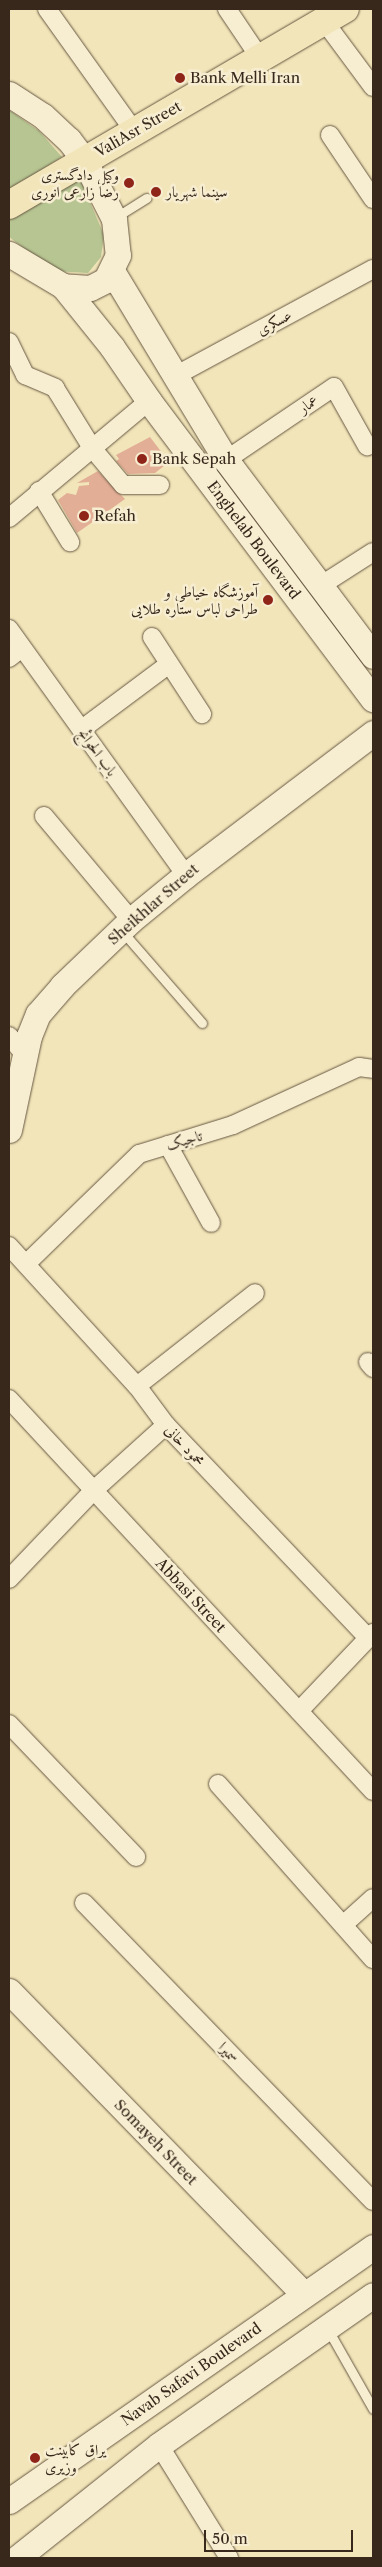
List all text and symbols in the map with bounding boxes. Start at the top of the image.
place label: Bank Melli Iran [190,69,300,87]
marker: Bank Melli Iran [174,72,186,84]
street label: ValiAsr Street [92,97,184,161]
place label: وکیل دادگستری رضا زارعی انوری [31,165,119,200]
marker: وکیل دادگستری رضا زارعی انوری [123,177,135,189]
place label: سینما شهریار [166,183,228,201]
marker: سینما شهریار [150,186,162,198]
street label: عسکری [253,305,295,339]
street label: عمار [295,391,321,417]
place label: Bank Sepah [152,450,236,468]
marker: Bank Sepah [136,453,148,465]
street label: Enghelab Boulevard [204,477,304,603]
place label: Refah [94,507,136,525]
marker: Refah [78,510,90,522]
place label: آموزشگاه خیاطی و طراحی لباس ستاره طلایی [131,582,258,617]
marker: آموزشگاه خیاطی و طراحی لباس ستاره طلایی [262,594,274,606]
street label: باب الحوائج [75,724,121,780]
street label: Sheikhlar Street [104,860,202,948]
street label: تاجیک [164,1126,204,1154]
street label: محمود خانی [161,1420,209,1470]
street label: Abbasi Street [152,1554,230,1636]
street label: سمیرا [215,2038,243,2066]
street label: Somayeh Street [111,2095,201,2189]
street label: Navab Safavi Boulevard [117,2319,265,2429]
place label: یراق کابینت وزیری [45,2440,105,2475]
marker: یراق کابینت وزیری [29,2452,41,2464]
scale bar [207,2520,356,2552]
text: 50 m [212,2529,248,2548]

